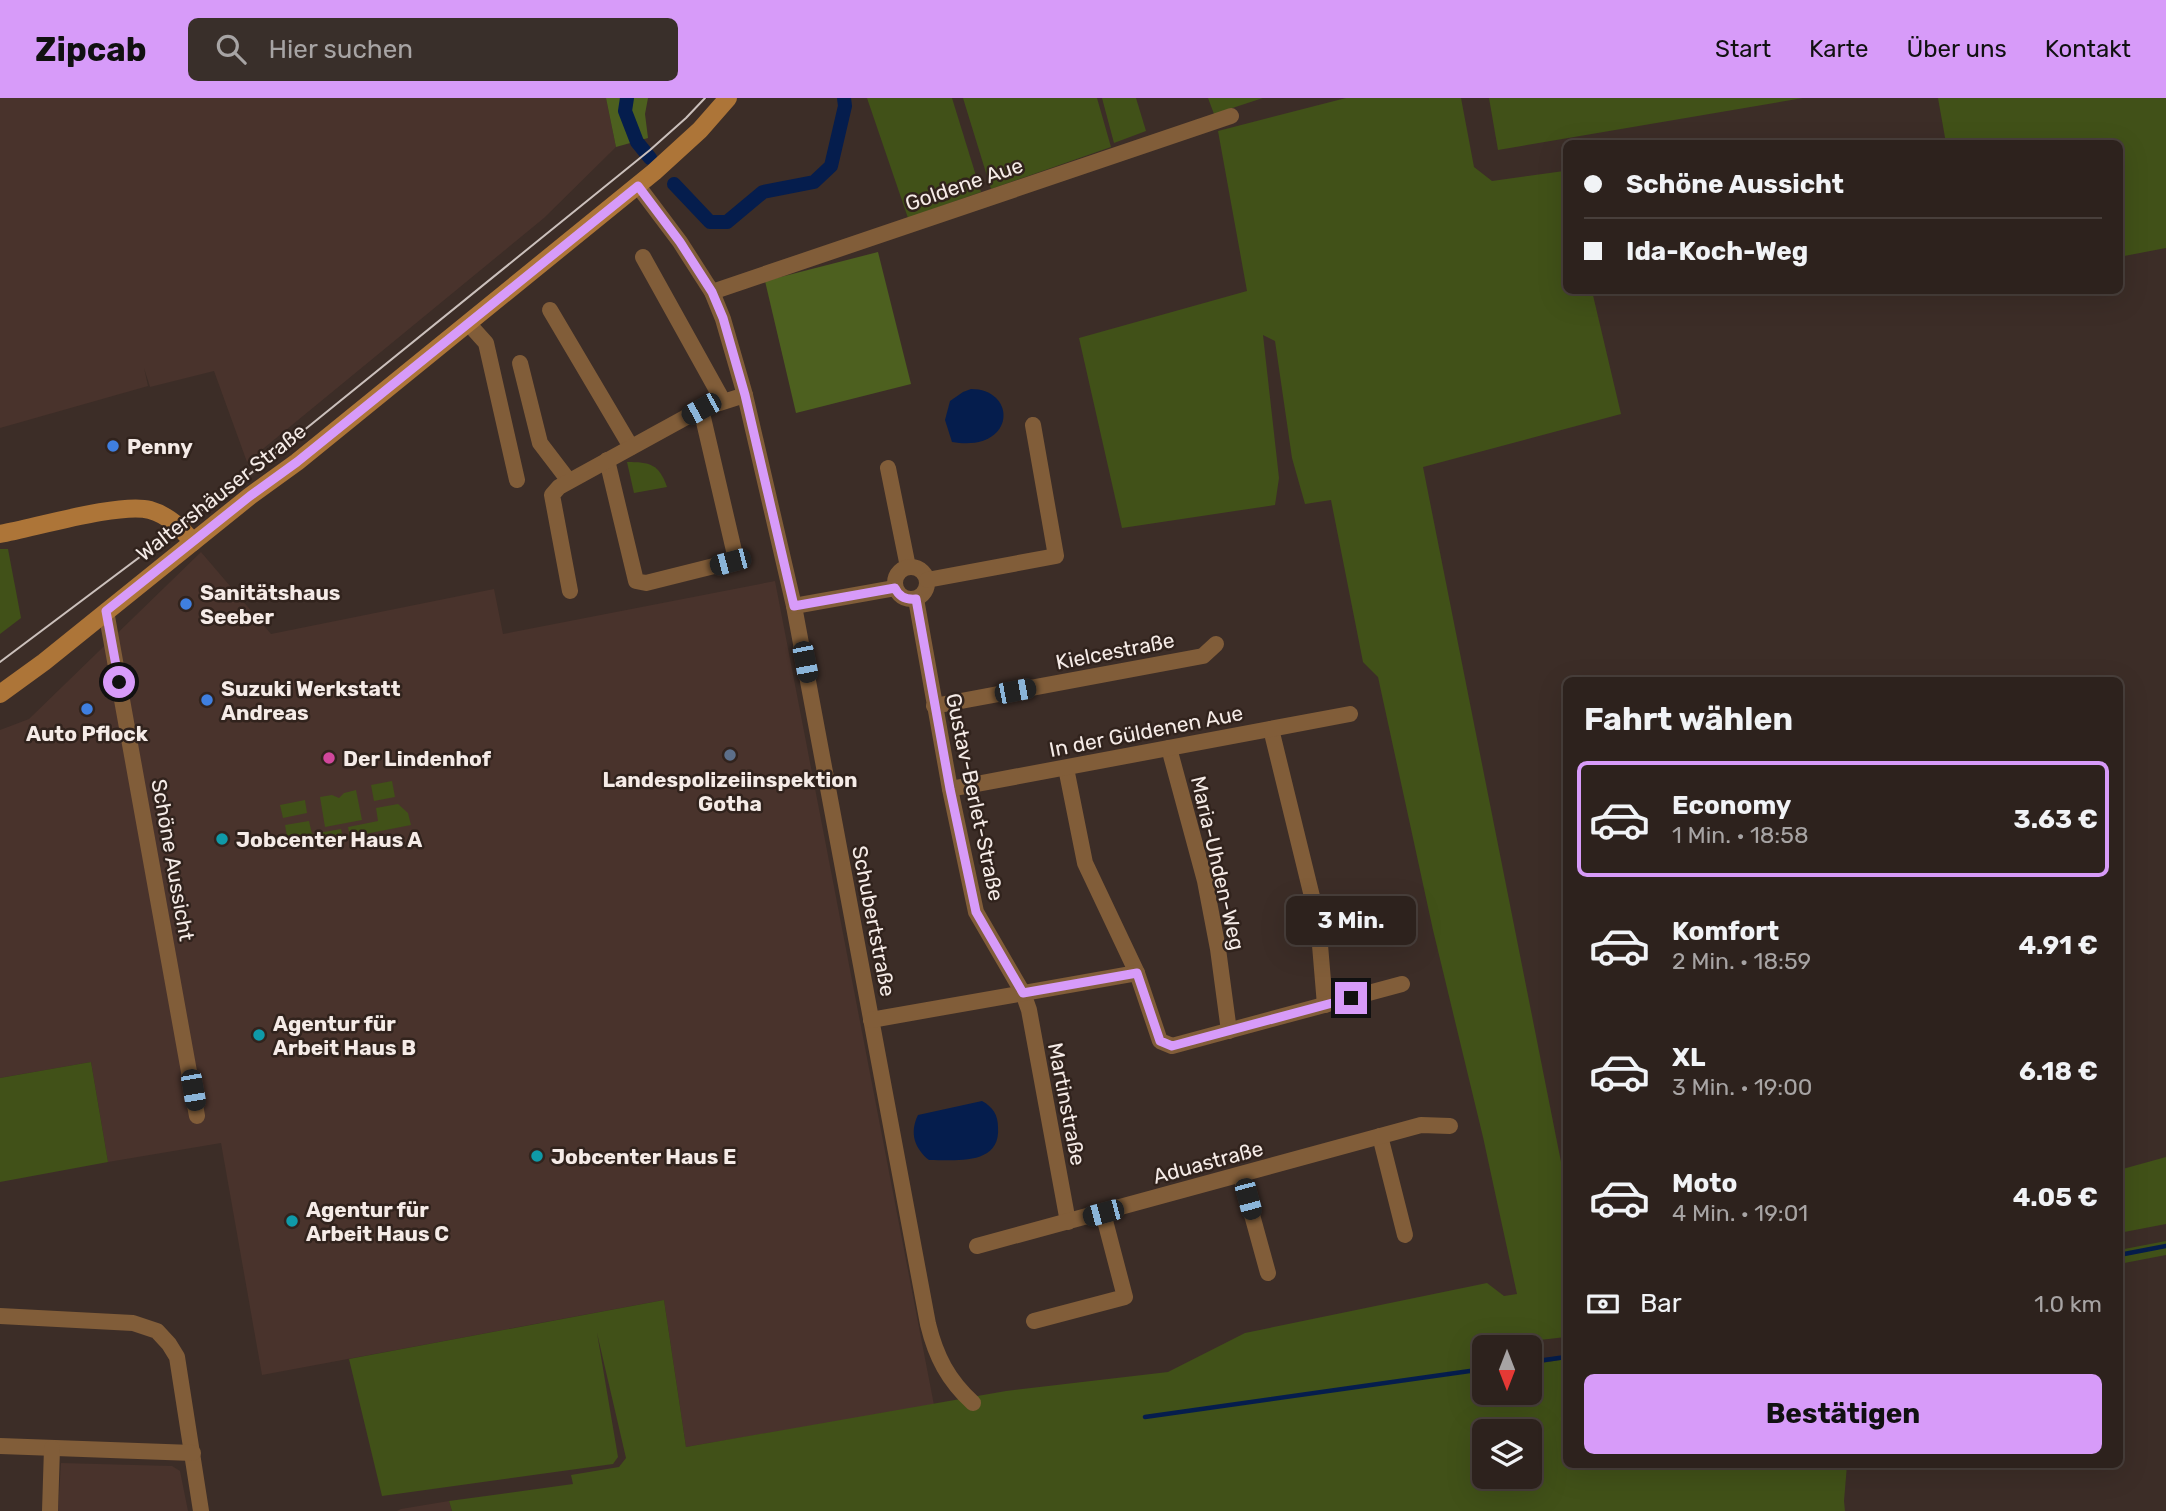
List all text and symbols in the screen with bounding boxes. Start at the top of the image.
search box [188,18,678,81]
text: Zipcab [35,30,146,69]
icon: search [212,30,250,68]
text: Hier suchen [268,34,413,65]
text: Start [1715,35,1771,63]
text: Karte [1809,35,1869,63]
text: Über uns [1907,35,2007,63]
text: Kontakt [2045,35,2131,63]
street label: Goldene Aue [902,152,1026,216]
text: Schöne Aussicht [1626,169,1844,200]
text: Ida-Koch-Weg [1626,236,1808,267]
car [678,390,725,428]
street label: Waltershäuser Straße [131,418,311,566]
place label: Penny [127,434,193,459]
marker: Penny [105,438,121,454]
car [707,546,754,578]
place label: Sanitätshaus Seeber [200,580,340,629]
marker: Sanitätshaus Seeber [178,596,194,612]
street label: Kielcestraße [1054,627,1176,675]
car [791,639,820,685]
route start [103,666,135,698]
place label: Suzuki Werkstatt Andreas [221,676,401,725]
car [993,677,1038,705]
street label: Gustav-Berlet-Straße [941,691,1009,903]
marker: Suzuki Werkstatt Andreas [199,692,215,708]
street label: In der Güldenen Aue [1047,700,1245,762]
text: Fahrt wählen [1584,700,1793,738]
marker: Auto Pflock [79,701,95,717]
place label: Auto Pflock [26,721,149,746]
place label: Der Lindenhof [343,746,492,771]
marker: Landespolizeiinspektion Gotha [722,747,738,763]
marker: Der Lindenhof [321,750,337,766]
place label: Landespolizeiinspektion Gotha [602,767,858,816]
street label: Maria-Uhden-Weg [1186,774,1250,952]
street label: Schöne Aussicht [146,777,200,943]
icon: car [1588,788,1651,851]
text: Economy [1672,790,1791,821]
text: 3.63 € [2014,804,2098,835]
text: 1 Min. · 18:58 [1672,821,1809,849]
place label: Jobcenter Haus A [236,827,422,852]
marker: Jobcenter Haus A [214,831,230,847]
street label: Schubertstraße [847,844,901,998]
callout: 3 Min. [1286,897,1416,946]
text: 3 Min. [1318,906,1385,934]
icon: car [1588,914,1651,977]
text: Komfort [1672,916,1779,947]
text: 4.91 € [2019,930,2098,961]
text: 2 Min. · 18:59 [1672,947,1811,975]
route end [1335,982,1367,1014]
place label: Agentur für Arbeit Haus B [273,1011,416,1060]
marker: Agentur für Arbeit Haus B [251,1027,267,1043]
street label: Martinstraße [1043,1040,1091,1168]
icon: car [1588,1040,1651,1103]
text: XL [1672,1042,1705,1073]
text: 6.18 € [2019,1056,2098,1087]
car [180,1067,207,1113]
text: 3 Min. · 19:00 [1672,1073,1812,1101]
street label: Aduastraße [1150,1135,1266,1189]
place label: Jobcenter Haus E [551,1144,736,1169]
marker: Jobcenter Haus E [529,1148,545,1164]
icon: car [1588,1166,1651,1229]
text: Moto [1672,1168,1737,1199]
car [1233,1176,1264,1222]
text: 4.05 € [2013,1182,2098,1213]
place label: Agentur für Arbeit Haus C [306,1197,449,1246]
car [1080,1197,1127,1229]
text: 4 Min. · 19:01 [1672,1199,1808,1227]
marker: Agentur für Arbeit Haus C [284,1213,300,1229]
icon: cash [1584,1285,1622,1323]
text: Bar [1640,1288,1682,1319]
text: 1.0 km [2034,1290,2102,1318]
north arrow [1472,1335,1542,1405]
map controls [1472,1335,1542,1489]
button: Bestätigen [1584,1374,2102,1454]
button: layers [1472,1419,1542,1489]

